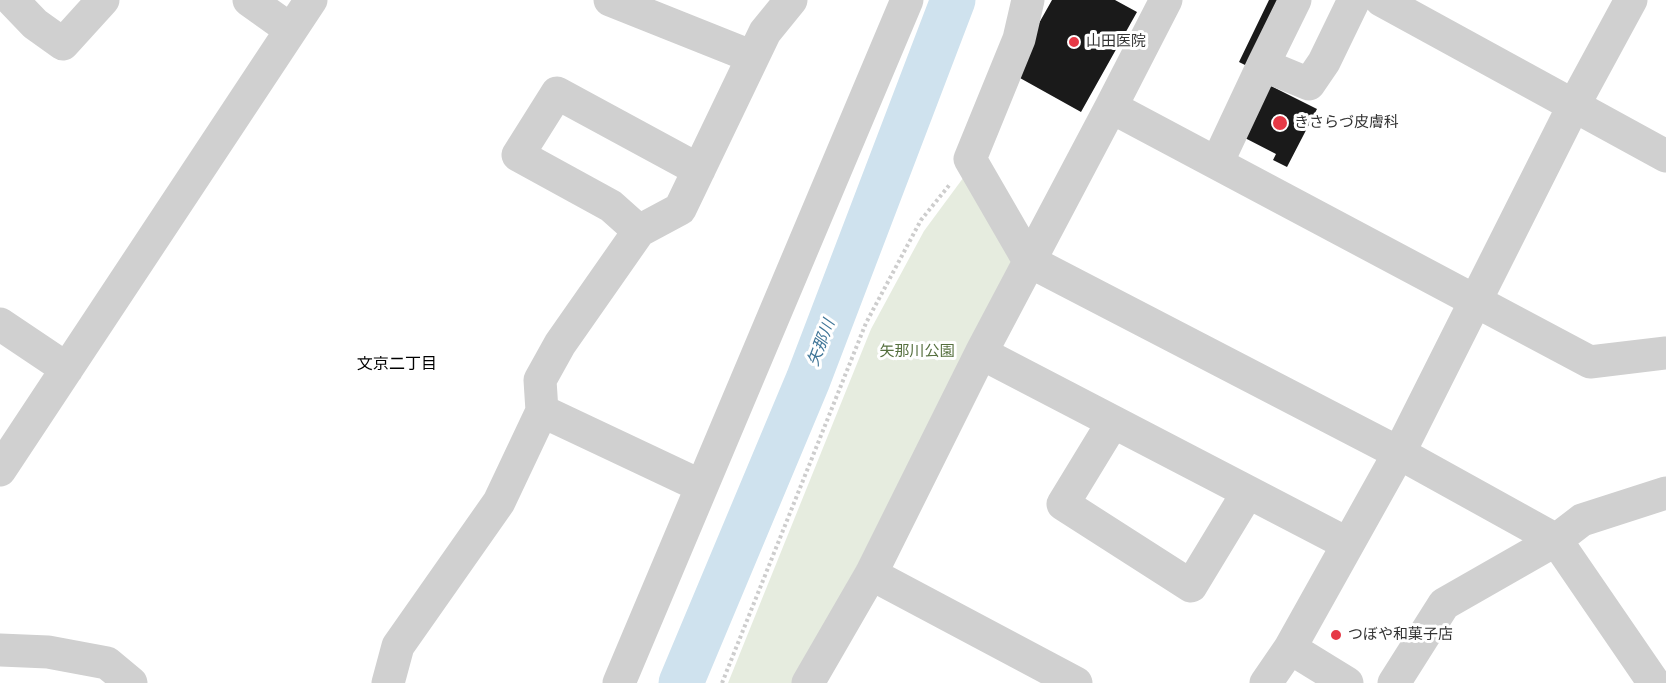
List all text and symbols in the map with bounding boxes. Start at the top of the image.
place label: 山田医院 [1086,33,1146,51]
marker: 山田医院 [1067,35,1081,49]
marker: きさらづ皮膚科 [1271,114,1289,132]
place label: きさらづ皮膚科 [1294,114,1399,132]
water label: 矢那川 [804,317,840,369]
park label: 矢那川公園 [880,343,954,361]
district label: 文京二丁目 [357,355,437,375]
place label: つぼや和菓子店 [1348,626,1453,644]
marker: つぼや和菓子店 [1329,628,1343,642]

